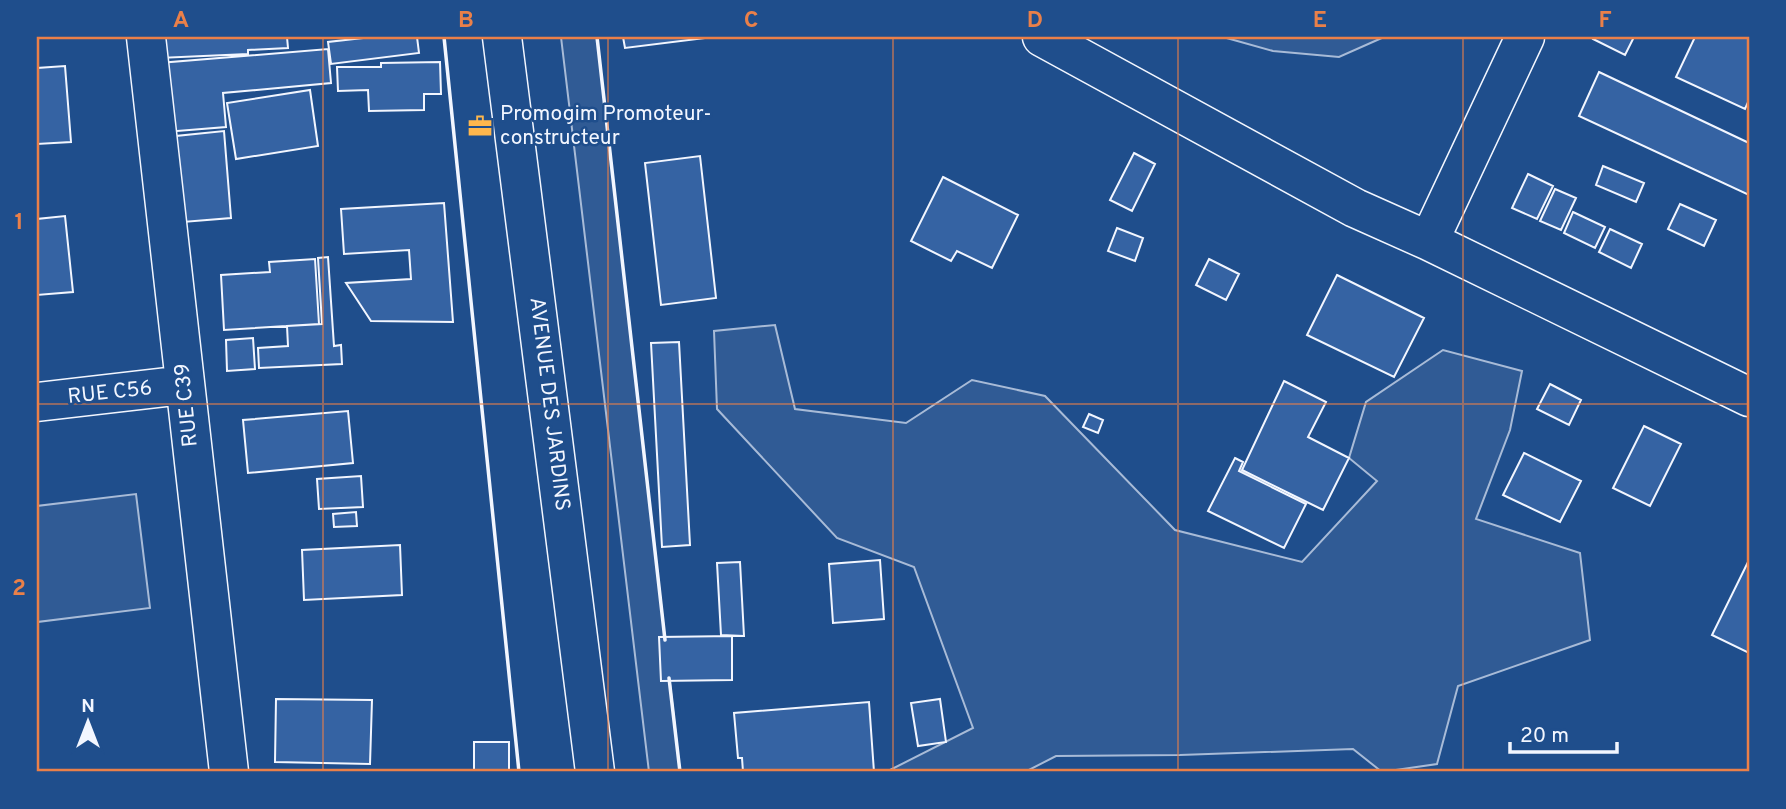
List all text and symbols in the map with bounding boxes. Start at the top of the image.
text: A [173,7,189,36]
text: B [458,7,474,36]
text: C [744,7,758,36]
text: D [1027,7,1043,36]
text: E [1313,7,1327,36]
text: F [1598,7,1612,36]
place label: Promogim Promoteur- constructeur [500,101,712,152]
office icon: Promogim Promoteur- constructeur [466,112,494,140]
text: 1 [14,209,24,238]
street label: AVENUE DES JARDINS [522,296,576,512]
street label: RUE C39 [169,362,205,448]
street label: RUE C56 [66,375,154,411]
text: 2 [12,575,26,604]
north arrow [52,686,122,756]
text: N [81,695,95,719]
scale bar [1510,711,1616,755]
text: 20 m [1520,723,1569,750]

